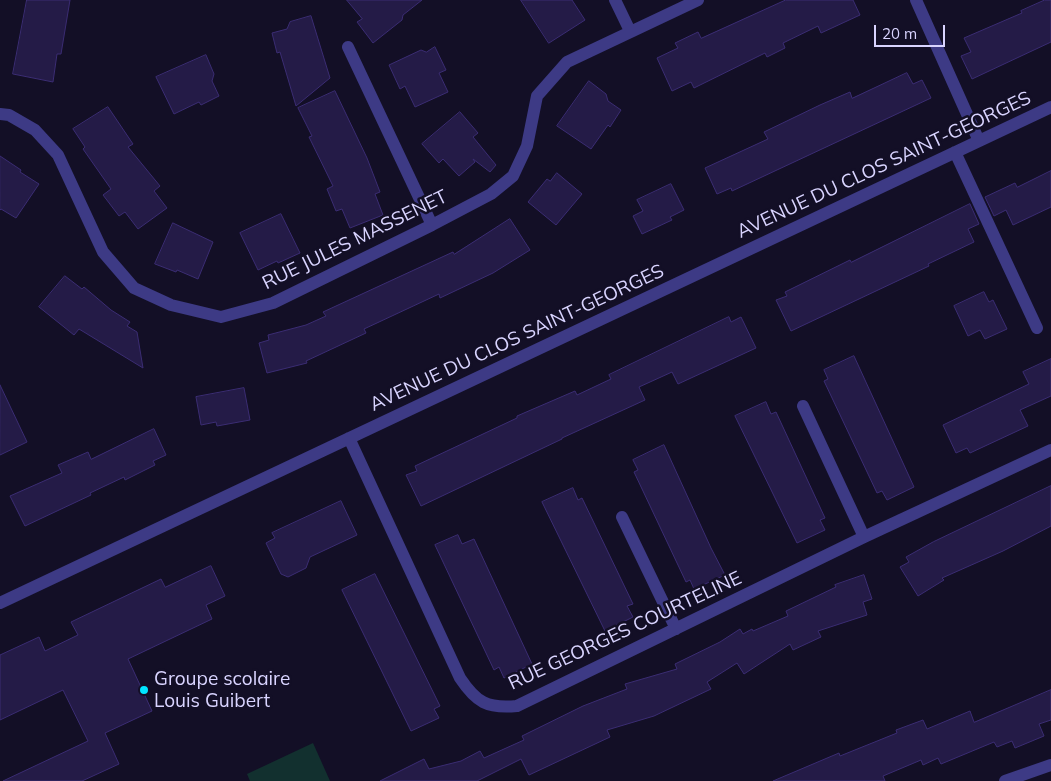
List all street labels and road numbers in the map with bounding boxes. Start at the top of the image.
street label: AVENUE DU CLOS SAINT-GEORGES [733,87,1035,243]
street label: RUE JULES MASSENET [259,185,451,295]
street label: AVENUE DU CLOS SAINT-GEORGES [366,260,668,416]
street label: RUE GEORGES COURTELINE [505,567,745,695]

